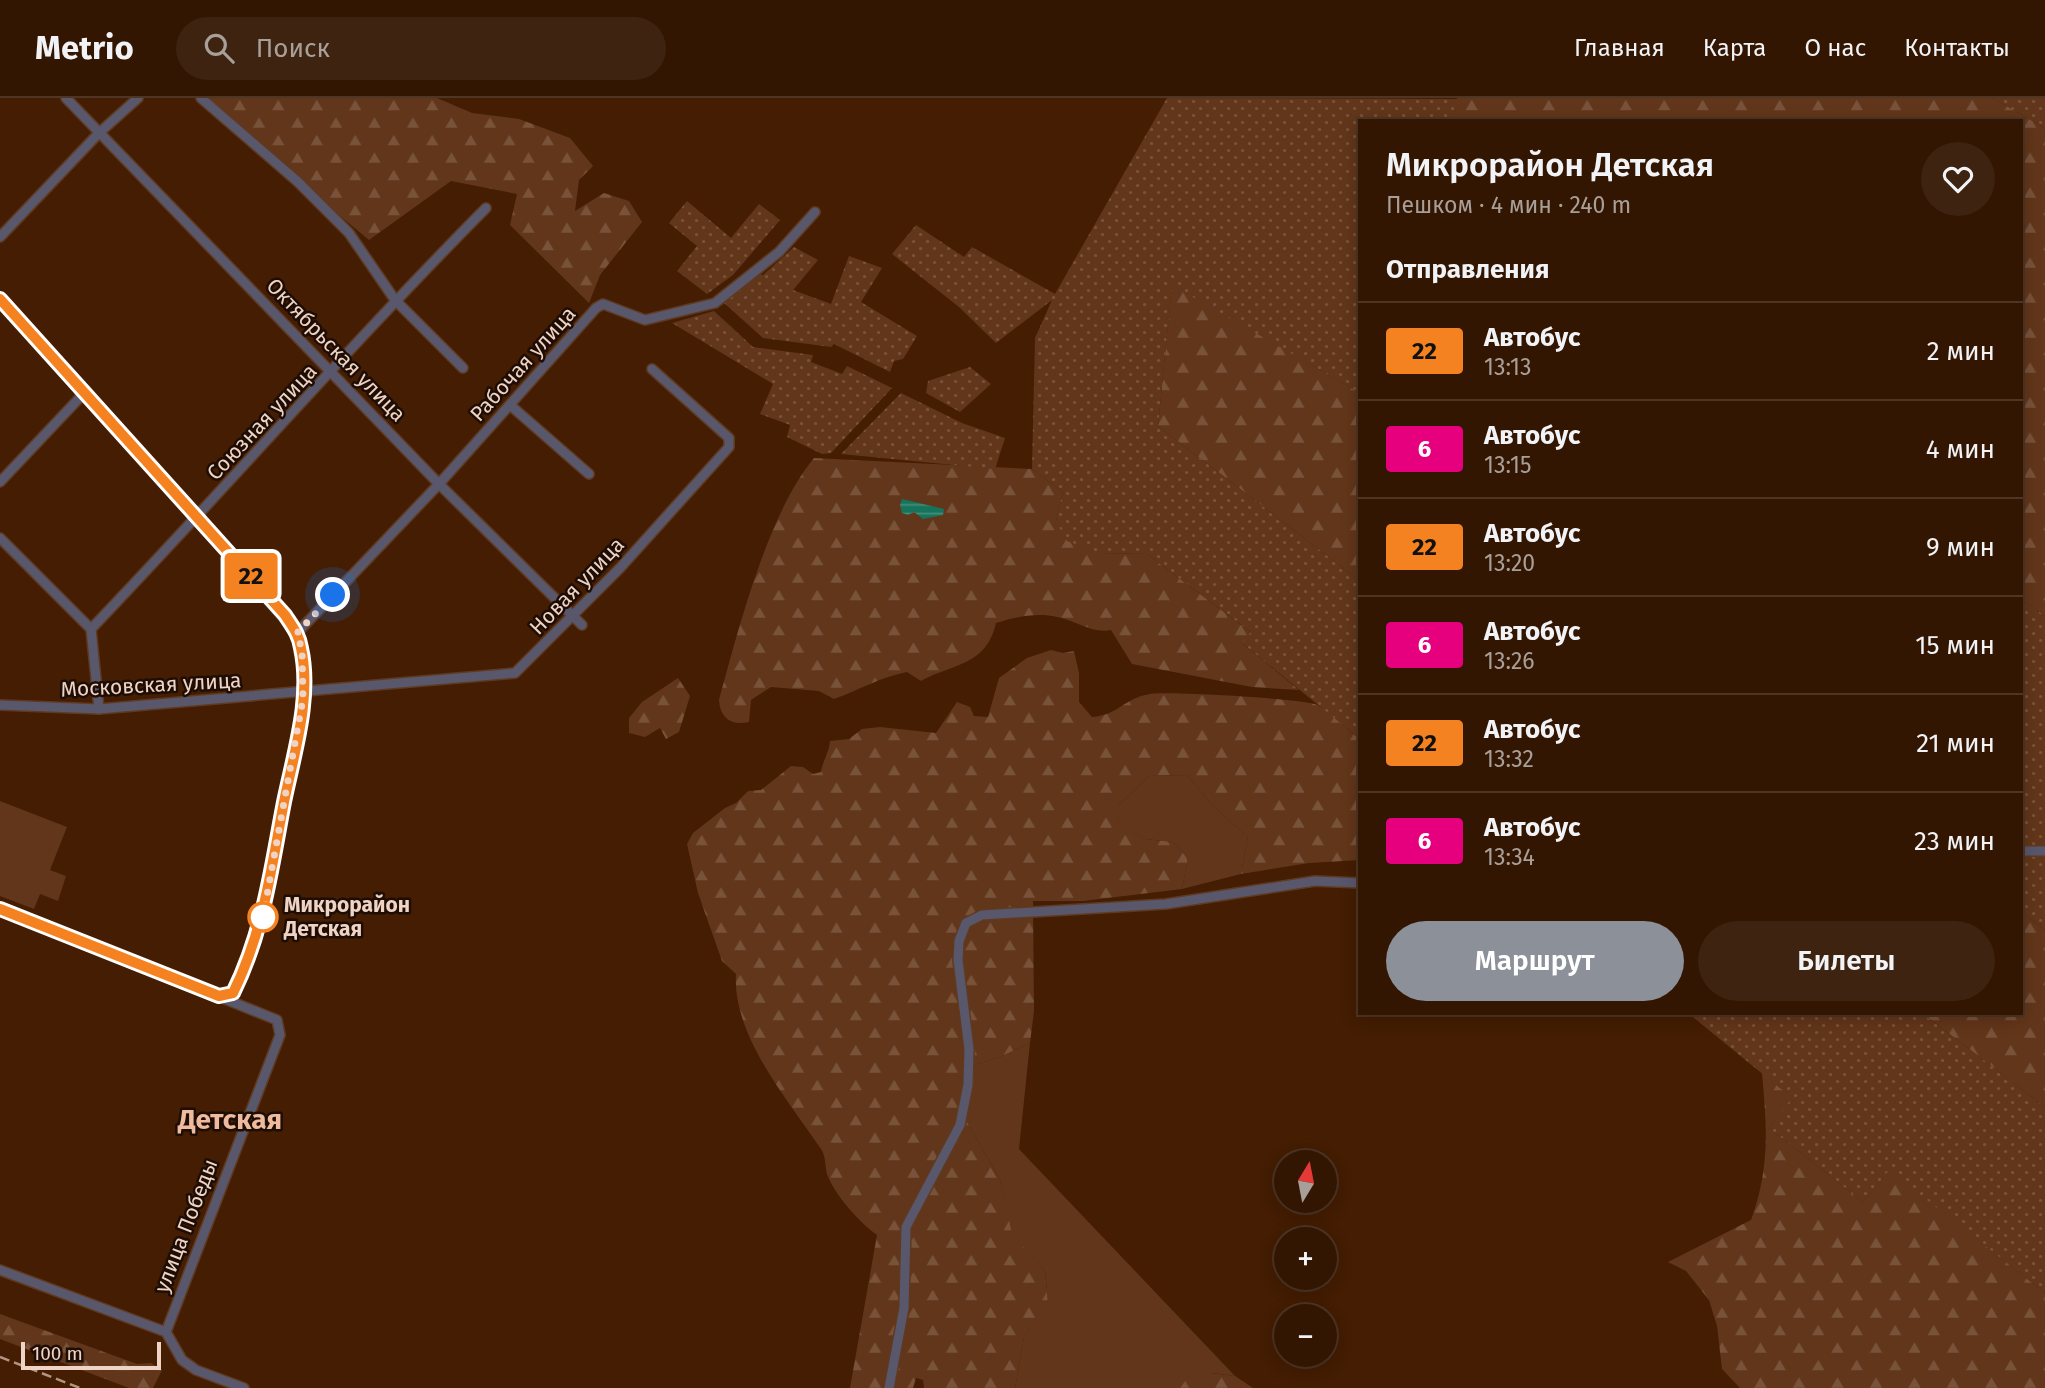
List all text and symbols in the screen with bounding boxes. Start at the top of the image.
search box [176,17,666,80]
text: Metrio [35,28,134,68]
icon: search [200,29,238,67]
text: Поиск [256,33,330,64]
text: Главная [1574,34,1665,62]
text: Карта [1703,34,1766,62]
text: О нас [1804,34,1866,62]
text: Контакты [1904,34,2010,62]
button: heart [1921,142,1995,216]
text: Микрорайон Детская [1386,145,1714,185]
text: Пешком · 4 мин · 240 m [1386,191,1631,219]
text: Отправления [1386,254,1549,285]
street label: Октябрьская улица [261,273,411,427]
street label: Рабочая улица [465,301,581,427]
text: Автобус [1484,322,1581,353]
text: 2 мин [1927,336,1995,367]
text: 22 [1412,337,1437,365]
text: 13:13 [1484,353,1531,381]
street label: Союзная улица [201,358,323,486]
text: Автобус [1484,420,1581,451]
text: 4 мин [1926,434,1995,465]
text: 6 [1418,435,1431,463]
text: 13:15 [1484,451,1532,479]
text: Автобус [1484,518,1581,549]
street label: Новая улица [524,532,630,640]
text: 9 мин [1926,532,1995,563]
text: 22 [1412,533,1437,561]
text: 13:20 [1484,549,1535,577]
line badge: 22 [219,553,282,599]
text: 22 [239,562,263,590]
your location [315,577,350,612]
text: Автобус [1484,616,1581,647]
text: 15 мин [1915,630,1995,661]
text: 6 [1418,631,1431,659]
text: 13:26 [1484,647,1535,675]
street label: Московская улица [60,667,242,703]
text: Автобус [1484,714,1581,745]
text: 21 мин [1916,728,1995,759]
text: 22 [1412,729,1437,757]
text: 13:32 [1484,745,1534,773]
text: Автобус [1484,812,1581,843]
text: 23 мин [1914,826,1995,857]
text: 6 [1418,827,1431,855]
text: 13:34 [1484,843,1535,871]
place label: Микрорайон Детская [283,892,410,942]
marker: Микрорайон Детская [248,902,278,932]
button: Маршрут [1386,921,1684,1001]
button: Билеты [1698,921,1995,1001]
district label: Детская [177,1103,282,1136]
north arrow [1274,1150,1337,1213]
map controls [1274,1150,1337,1367]
street label: улица Победы [149,1156,223,1296]
button: + [1274,1227,1337,1290]
button: − [1274,1304,1337,1367]
scale bar [21,1339,161,1371]
text: 100 m [32,1342,83,1365]

